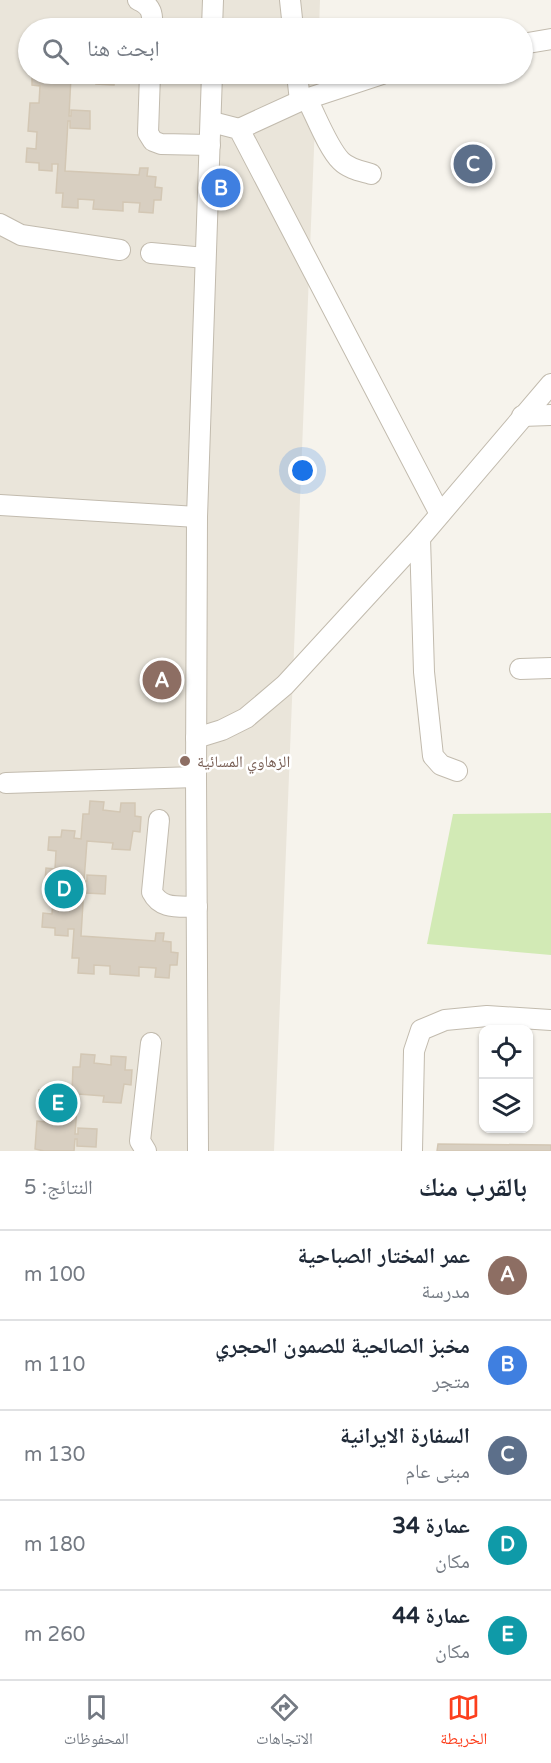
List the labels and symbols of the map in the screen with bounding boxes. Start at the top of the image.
pin: C [454,142,492,186]
pin: B [202,166,240,210]
your location [288,456,317,485]
pin: A [142,658,182,702]
place label: الزهاوي المسائية [197,752,290,774]
marker: الزهاوي المسائية [178,754,192,768]
pin: D [44,866,84,912]
pin: E [38,1080,78,1126]

